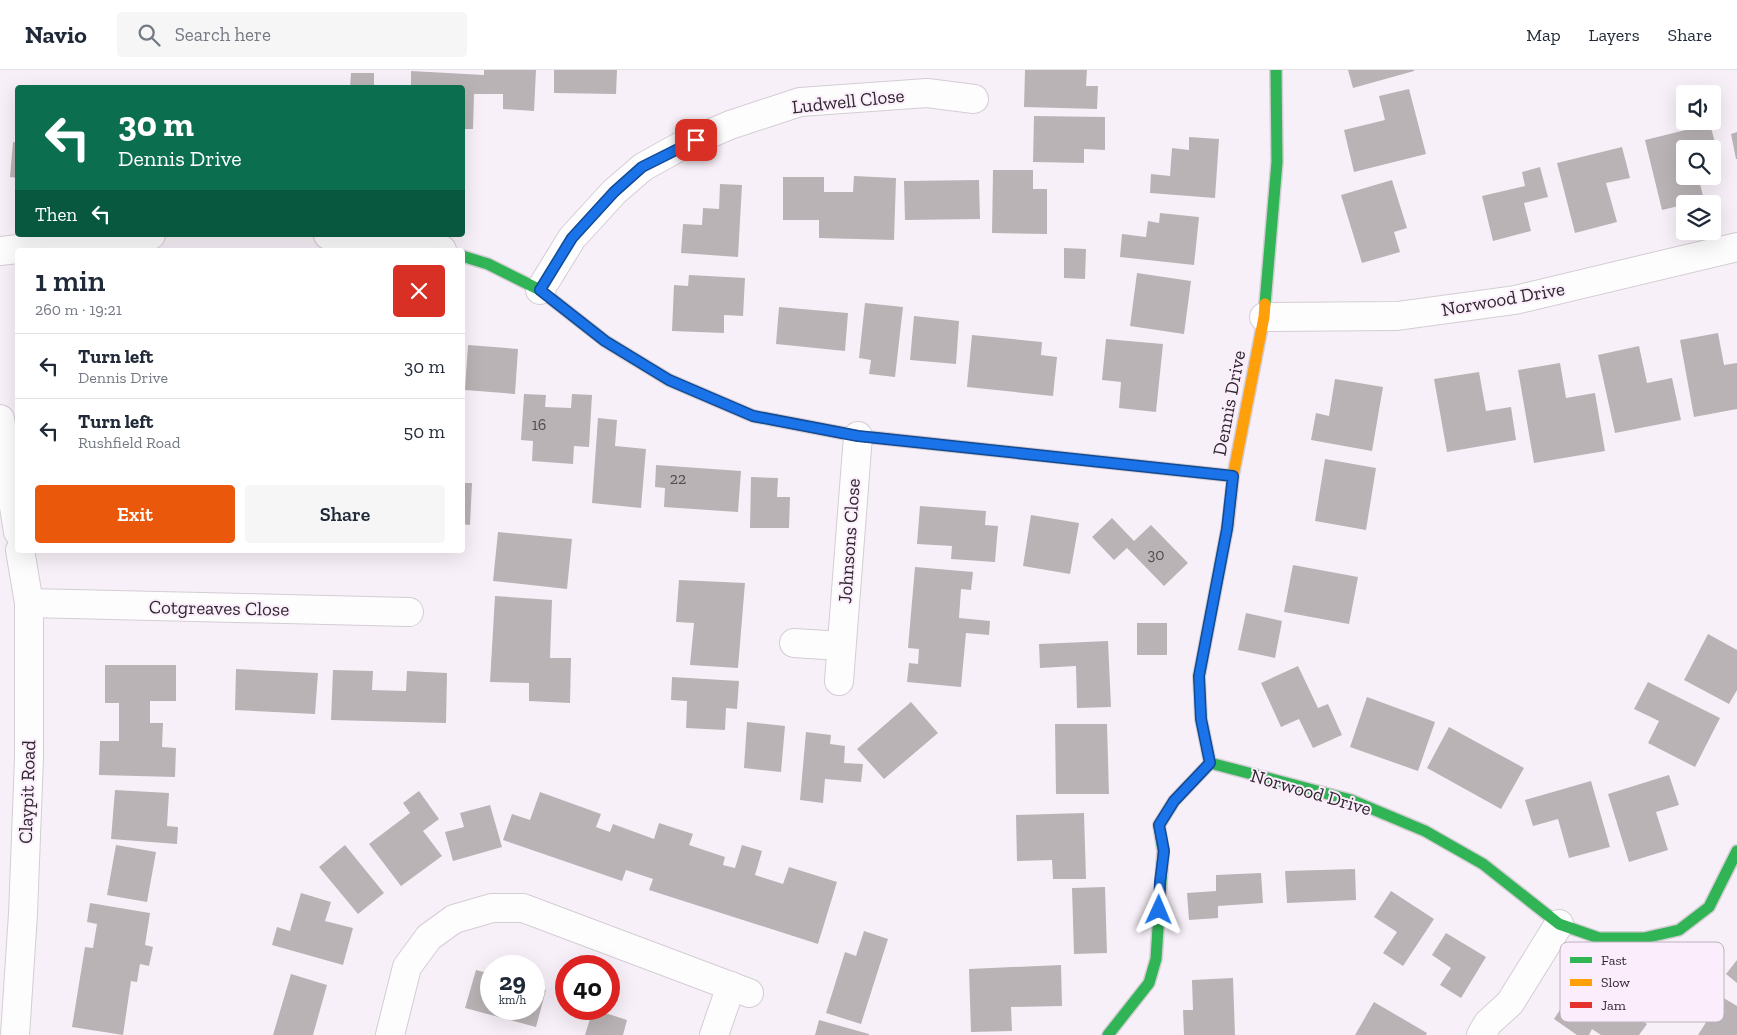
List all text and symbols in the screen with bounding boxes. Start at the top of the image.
search box [117,12,467,57]
text: Navio [25,20,87,49]
icon: search [135,21,163,49]
text: Search here [175,23,271,46]
text: Map [1526,24,1561,46]
text: Layers [1589,24,1640,46]
text: Share [1668,24,1712,46]
street label: Ludwell Close [791,84,906,118]
map controls [1676,85,1721,240]
button: sound [1676,85,1721,130]
text: 30 m [118,103,194,145]
icon: left [35,105,100,170]
pin [675,119,717,161]
icon: arrive [682,126,710,154]
button: search [1676,140,1721,185]
text: Dennis Drive [118,145,242,172]
button: layers [1676,195,1721,240]
icon: left [87,200,115,228]
text: Then [35,203,77,226]
text: 1 min [35,263,105,299]
button: close [393,265,445,317]
street label: Norwood Drive [1440,277,1566,321]
text: 260 m · 19:21 [35,300,122,319]
text: Turn left [78,345,153,368]
street label: Dennis Drive [1208,348,1250,458]
icon: left [35,352,63,380]
text: 30 m [404,355,445,378]
text: Dennis Drive [78,368,168,387]
text: Turn left [78,410,153,433]
house number: 16 [532,415,546,434]
icon: left [35,417,63,445]
text: 50 m [404,420,445,443]
text: Rushfield Road [78,433,181,452]
house number: 22 [670,469,686,488]
street label: Johnsons Close [833,478,865,604]
button: Exit [35,485,235,543]
button: Share [245,485,445,543]
house number: 30 [1147,545,1165,564]
street label: Cotgreaves Close [149,595,289,621]
street label: Claypit Road [14,739,40,844]
street label: Norwood Drive [1248,764,1374,820]
position arrow [1132,883,1184,935]
legend [1560,942,1724,1022]
text: Fast [1601,952,1628,969]
speed limit sign: 40 [555,955,620,1020]
text: 29 [499,966,526,996]
text: Slow [1601,974,1630,991]
text: km/h [499,993,526,1007]
text: Jam [1601,997,1626,1014]

